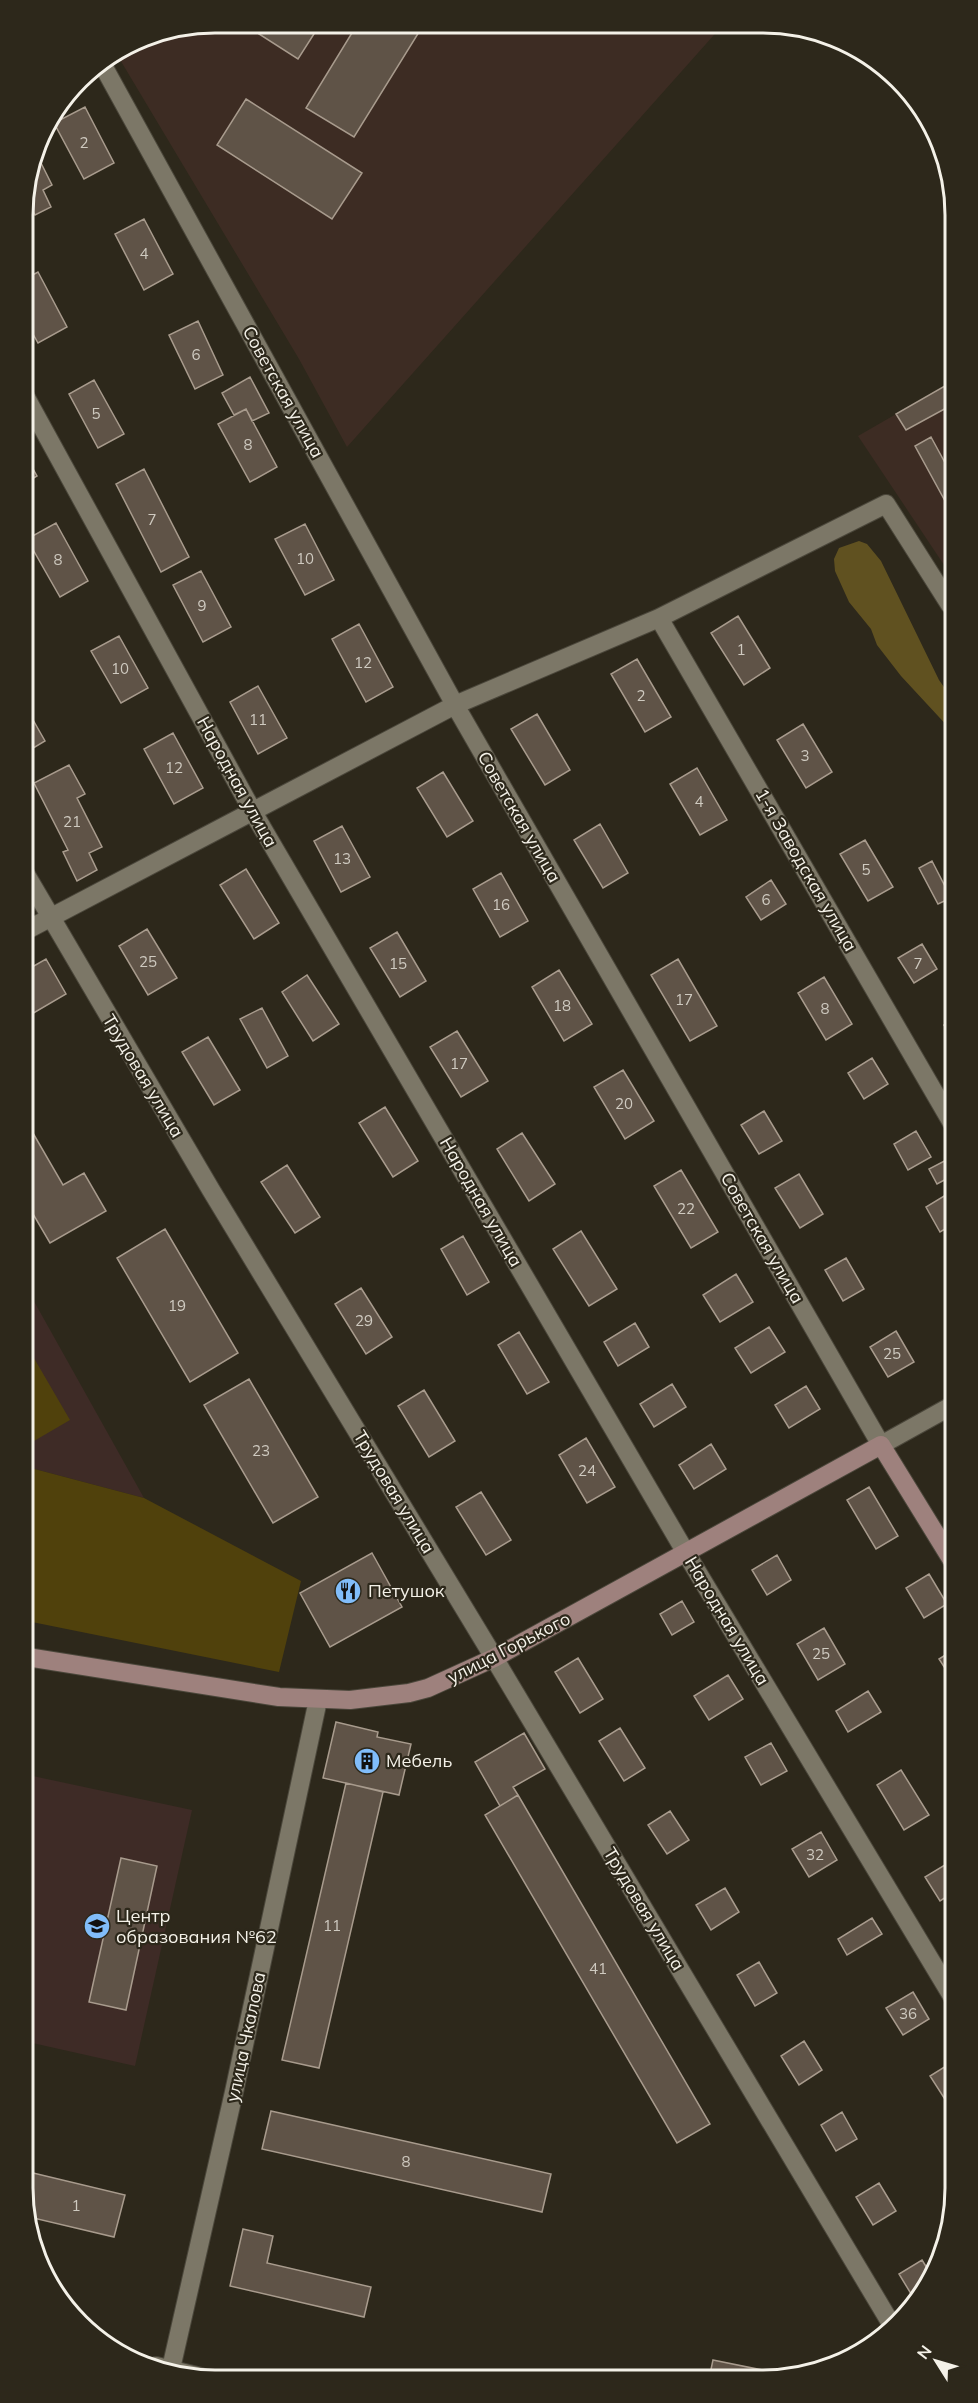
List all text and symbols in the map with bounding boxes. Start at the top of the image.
house number: 2 [79,133,89,152]
house number: 4 [139,244,149,263]
street label: Советская улица [238,322,329,462]
house number: 6 [191,345,201,364]
house number: 5 [91,404,101,423]
house number: 8 [243,435,253,454]
house number: 7 [147,510,157,529]
house number: 10 [296,549,314,568]
house number: 8 [53,550,63,569]
house number: 9 [197,596,207,615]
house number: 1 [736,640,746,659]
house number: 12 [354,653,372,672]
house number: 10 [111,659,129,678]
house number: 2 [636,686,646,705]
house number: 11 [249,710,267,729]
street label: Народная улица [192,712,283,851]
house number: 3 [800,746,810,765]
street label: Советская улица [473,747,566,886]
house number: 12 [165,758,183,777]
street label: 1-я Заводская улица [750,784,862,955]
house number: 4 [694,792,704,811]
house number: 21 [63,812,81,831]
house number: 13 [333,849,351,868]
house number: 5 [861,860,871,879]
house number: 6 [761,890,771,909]
house number: 16 [492,895,510,914]
house number: 25 [139,952,157,971]
house number: 15 [389,954,407,973]
house number: 7 [913,954,923,973]
house number: 17 [675,990,693,1009]
house number: 18 [553,996,571,1015]
house number: 8 [820,999,830,1018]
street label: Трудовая улица [98,1010,189,1141]
house number: 17 [450,1054,468,1073]
house number: 20 [615,1094,633,1113]
street label: Народная улица [435,1133,528,1271]
street label: Советская улица [716,1168,809,1307]
house number: 22 [677,1199,695,1218]
house number: 19 [168,1296,186,1315]
house number: 29 [355,1311,373,1330]
house number: 25 [883,1344,901,1363]
street label: Трудовая улица [349,1426,440,1557]
house number: 23 [252,1441,270,1460]
house number: 24 [578,1461,596,1480]
street label: Народная улица [680,1552,775,1689]
restaurant icon: Петушок [333,1576,363,1606]
place label: Петушок [368,1579,445,1602]
street label: улица Горького [443,1607,574,1688]
house number: 25 [812,1644,830,1663]
building icon: Мебель [352,1746,382,1776]
place label: Мебель [386,1749,452,1772]
street label: Трудовая улица [599,1843,690,1974]
house number: 32 [806,1845,824,1864]
place label: Центр образования №62 [116,1904,277,1948]
school or university icon: Центр образования №62 [82,1911,112,1941]
house number: 11 [323,1916,341,1935]
house number: 41 [589,1959,607,1978]
street label: улица Чкалова [221,1970,271,2104]
house number: 36 [899,2004,917,2023]
house number: 8 [401,2152,411,2171]
house number: 1 [71,2196,81,2215]
north arrow [906,2331,966,2391]
text: N [912,2341,936,2363]

